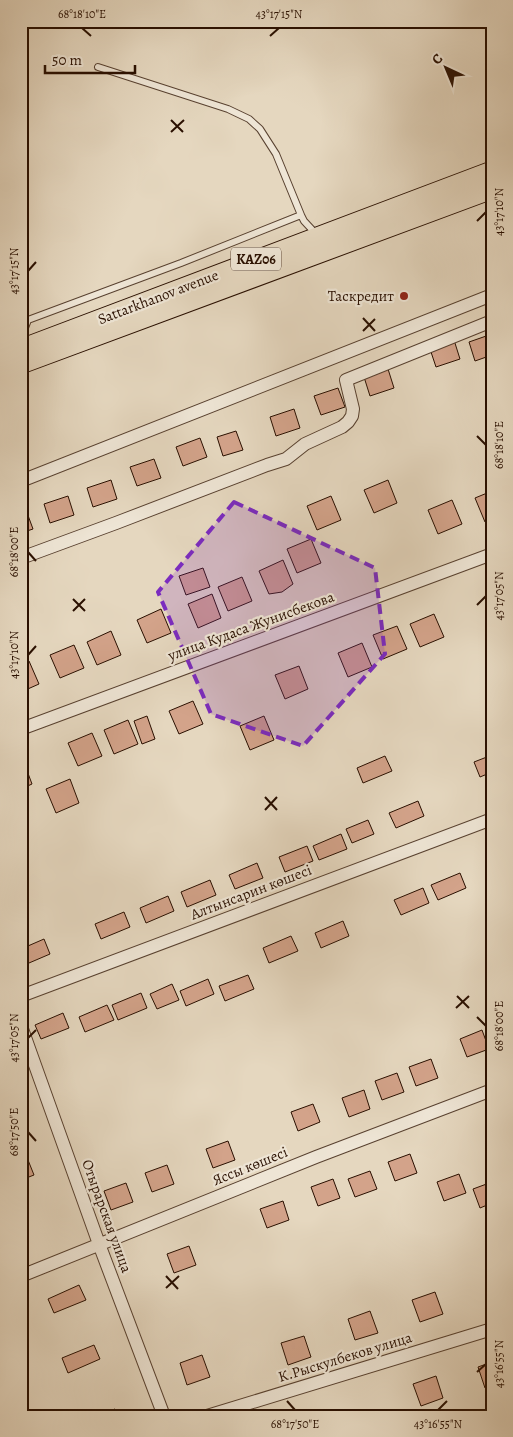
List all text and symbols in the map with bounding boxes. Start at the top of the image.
text: 68°18'10"E [58,6,106,22]
text: 43°17'15"N [256,6,303,22]
scale bar [45,42,135,74]
north arrow [420,42,470,92]
text: С [428,49,447,69]
text: 50 m [52,50,82,70]
text: 43°17'10"N [491,188,507,236]
text: 43°17'15"N [6,247,22,294]
road number: KАZ06 [231,248,281,270]
street label: Sattarkhanov avenue [95,265,221,329]
place label: Таскредит [328,286,394,306]
marker: Таскредит [398,290,410,302]
text: 68°18'10"E [491,421,507,469]
text: 68°18'00"E [6,527,22,577]
text: 43°17'05"N [491,571,507,621]
street label: улица Кудаса Жунисбекова [164,587,337,666]
text: 43°17'10"N [6,631,22,679]
street label: Алтынсарин көшесі [187,860,314,925]
text: 68°18'00"E [491,1001,507,1051]
text: 43°17'05"N [6,1013,22,1063]
text: 68°17'50"E [6,1108,22,1156]
street label: Яссы көшесі [209,1142,291,1190]
street label: Отырарская улица [77,1157,137,1275]
street label: К.Рыскулбеков улица [276,1327,414,1387]
text: 43°16'55"N [491,1339,507,1388]
text: 68°17'50"E [271,1416,319,1432]
text: 43°16'55"N [414,1416,463,1432]

